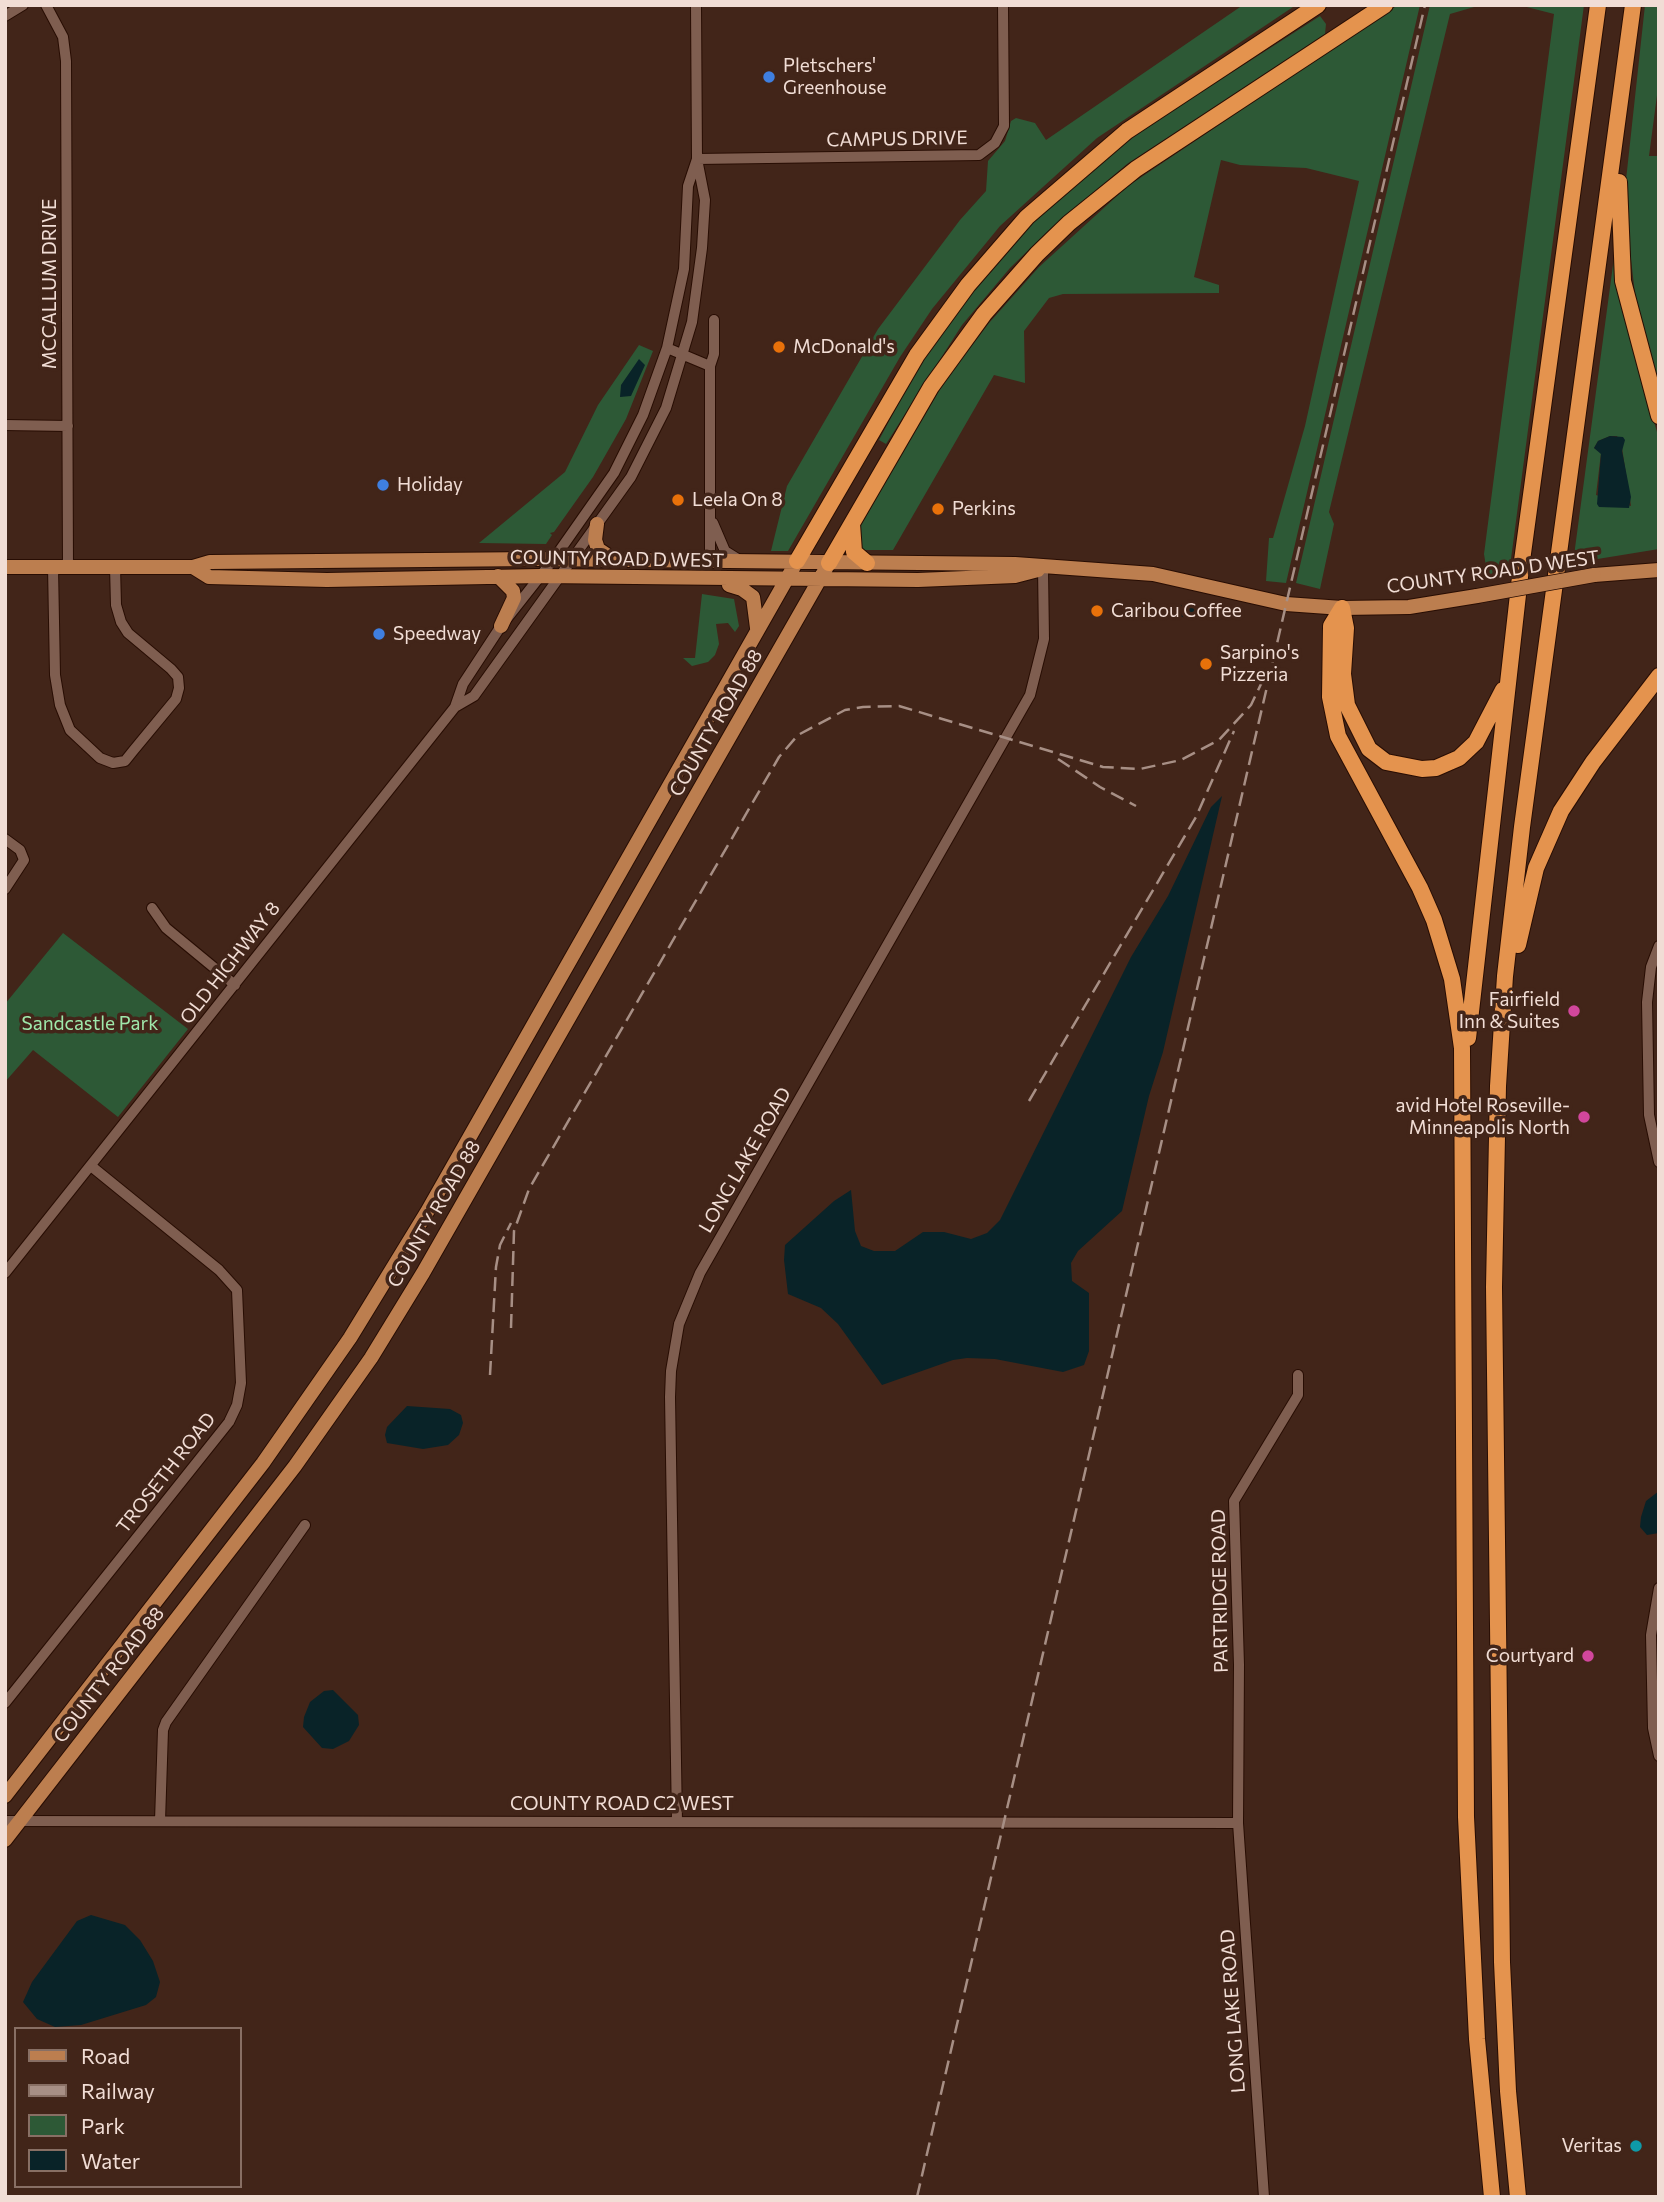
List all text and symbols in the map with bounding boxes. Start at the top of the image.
place label: Pletschers' Greenhouse [783,55,887,99]
marker: Pletschers' Greenhouse [761,69,777,85]
street label: CAMPUS DRIVE [826,126,968,152]
street label: MCCALLUM DRIVE [39,199,61,369]
place label: McDonald's [793,336,895,358]
marker: McDonald's [771,339,787,355]
place label: Holiday [397,474,463,496]
marker: Holiday [375,477,391,493]
place label: Leela On 8 [692,489,783,511]
marker: Leela On 8 [670,492,686,508]
place label: Perkins [952,498,1016,520]
marker: Perkins [930,501,946,517]
street label: COUNTY ROAD D WEST [510,546,724,572]
street label: COUNTY ROAD D WEST [1385,546,1601,598]
place label: Caribou Coffee [1111,600,1242,622]
marker: Caribou Coffee [1089,603,1105,619]
place label: Speedway [393,623,481,645]
marker: Speedway [371,626,387,642]
place label: Sarpino's Pizzeria [1220,642,1300,686]
street label: COUNTY ROAD 88 [665,645,767,801]
marker: Sarpino's Pizzeria [1198,656,1214,672]
street label: OLD HIGHWAY 8 [175,897,285,1029]
place label: Fairfield Inn & Suites [1459,989,1560,1033]
marker: Fairfield Inn & Suites [1566,1003,1582,1019]
park label: Sandcastle Park [22,1013,158,1035]
street label: LONG LAKE ROAD [694,1083,796,1237]
place label: avid Hotel Roseville- Minneapolis North [1395,1095,1570,1139]
marker: avid Hotel Roseville- Minneapolis North [1576,1109,1592,1125]
street label: COUNTY ROAD 88 [383,1136,485,1292]
street label: TROSETH ROAD [112,1408,220,1538]
street label: PARTRIDGE ROAD [1207,1509,1233,1673]
street label: COUNTY ROAD 88 [49,1603,169,1747]
place label: Courtyard [1486,1645,1574,1667]
marker: Courtyard [1580,1648,1596,1664]
street label: COUNTY ROAD C2 WEST [510,1793,734,1815]
street label: LONG LAKE ROAD [1216,1928,1250,2094]
legend [14,2027,242,2188]
text: Road [81,2043,130,2068]
text: Railway [81,2078,155,2103]
text: Park [81,2113,125,2138]
place label: Veritas [1561,2135,1622,2157]
marker: Veritas [1628,2138,1644,2154]
text: Water [81,2148,140,2173]

